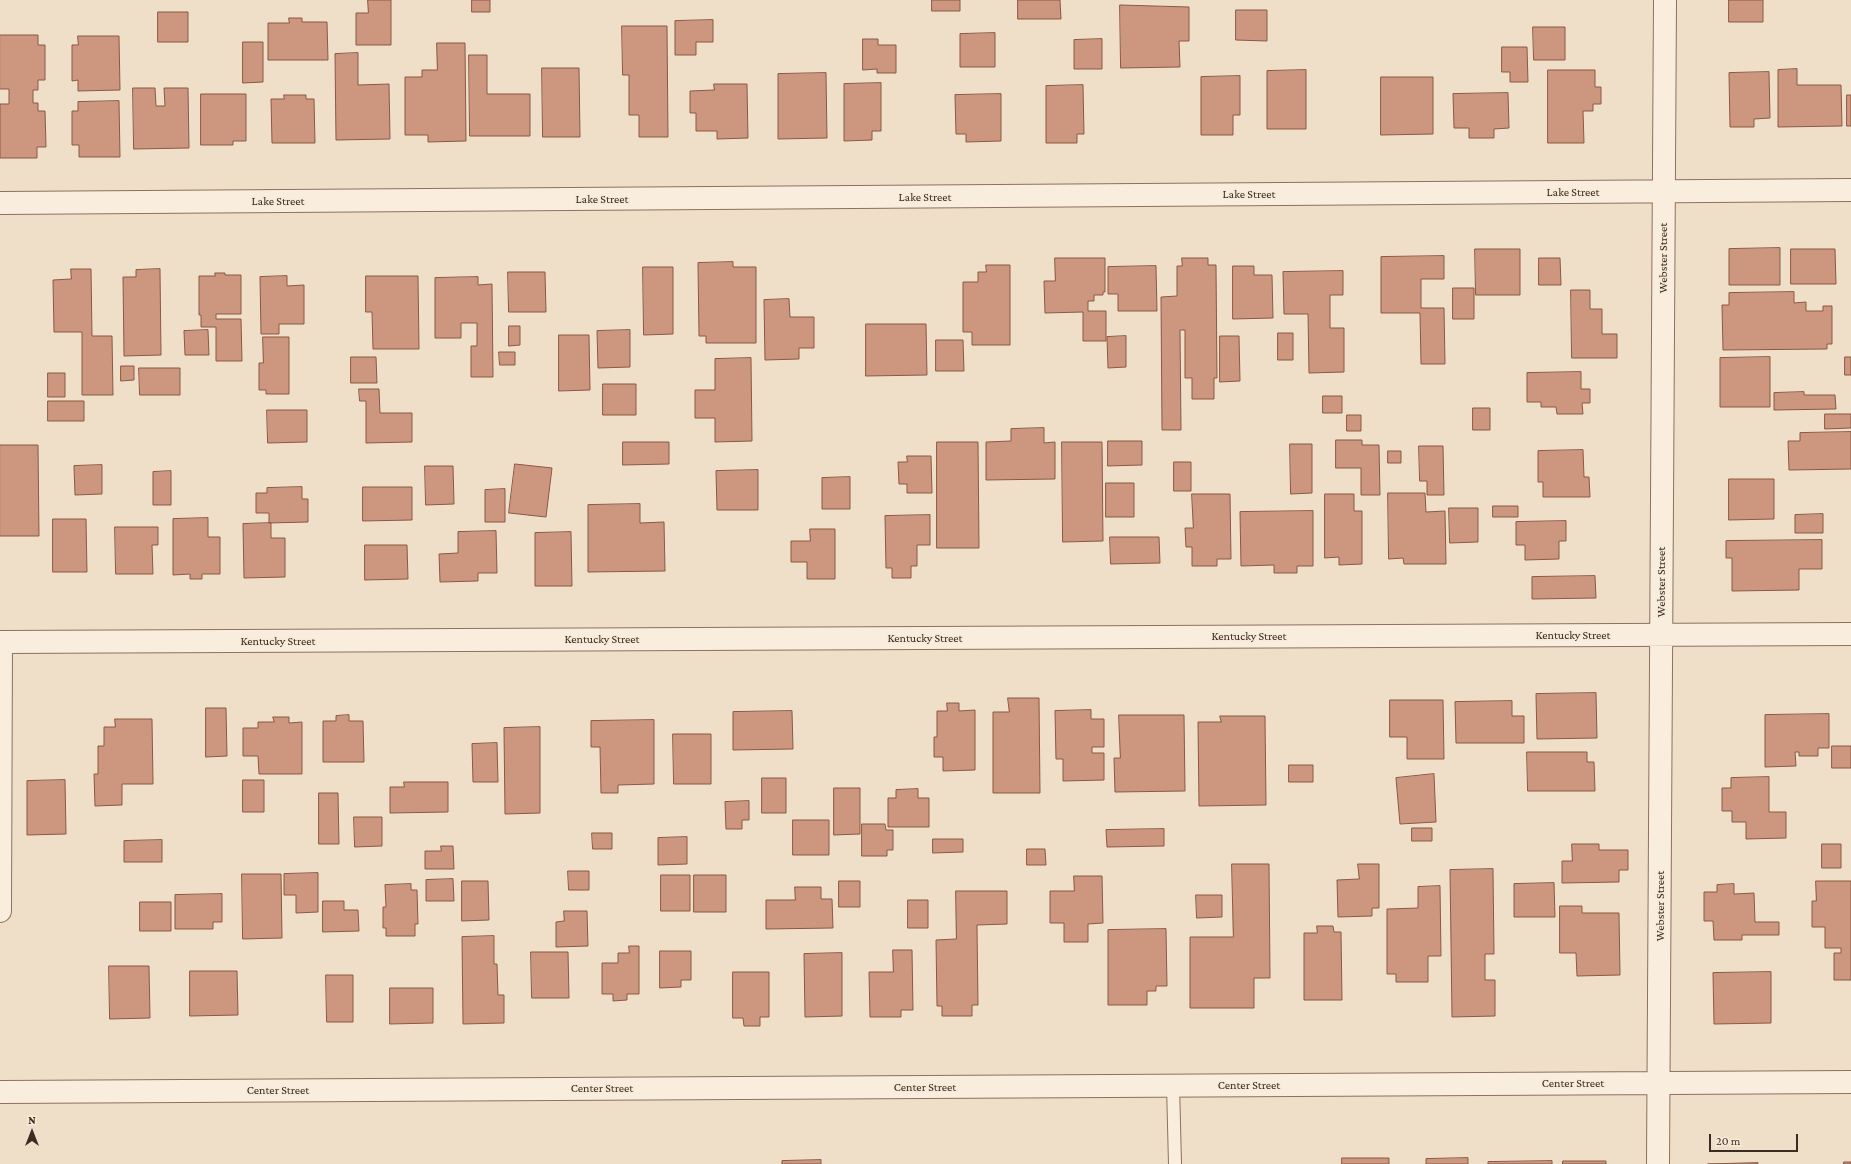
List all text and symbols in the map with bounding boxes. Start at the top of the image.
street label: Lake Street [1547,185,1599,199]
street label: Lake Street [1223,187,1275,201]
street label: Lake Street [899,190,951,204]
street label: Lake Street [576,192,628,206]
street label: Lake Street [252,194,304,208]
street label: Webster Street [1656,223,1670,293]
street label: Webster Street [1654,547,1668,617]
street label: Kentucky Street [1535,628,1611,642]
street label: Kentucky Street [1211,629,1287,643]
street label: Kentucky Street [887,631,963,645]
street label: Kentucky Street [564,632,640,646]
street label: Kentucky Street [240,634,316,648]
street label: Webster Street [1653,871,1667,941]
street label: Center Street [1542,1076,1604,1090]
street label: Center Street [1218,1078,1280,1092]
street label: Center Street [894,1080,956,1094]
street label: Center Street [571,1081,633,1095]
street label: Center Street [247,1083,309,1097]
north arrow [12,1112,52,1152]
text: N [28,1114,36,1126]
scale bar [1711,1126,1800,1152]
text: 20 m [1716,1134,1740,1148]

